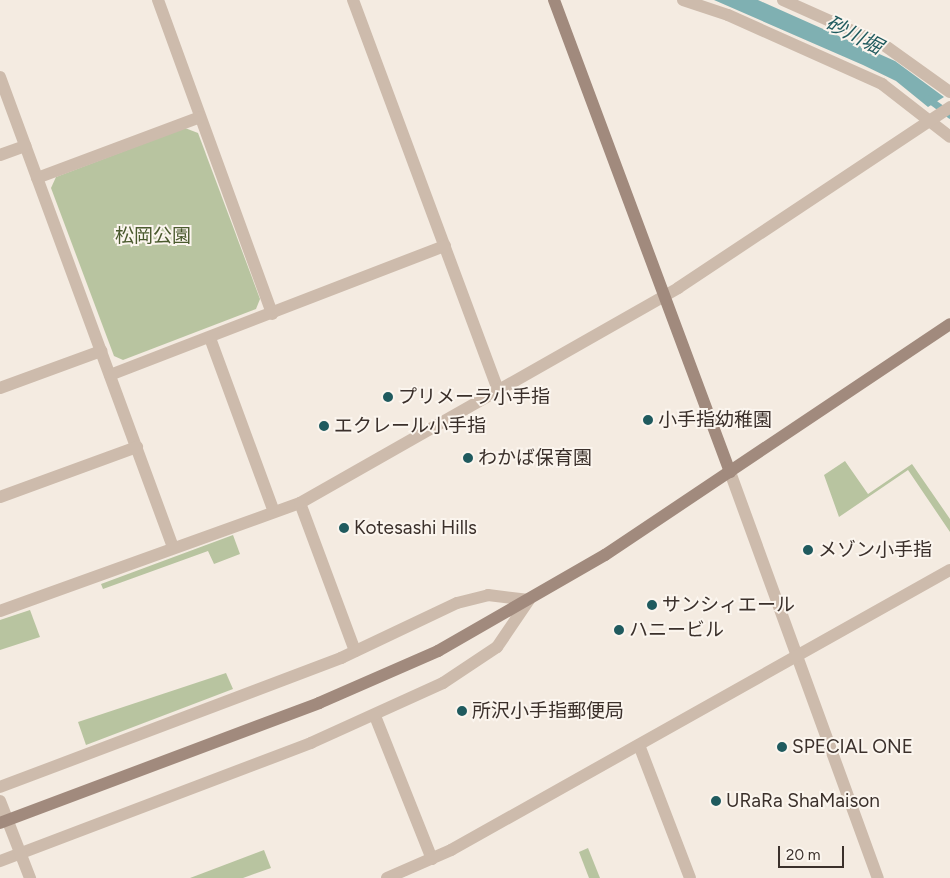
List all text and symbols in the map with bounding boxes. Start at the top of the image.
water label: 砂川堀 [822,11,886,59]
park label: 松岡公園 [115,225,191,247]
place label: プリメーラ小手指 [398,386,550,408]
marker: プリメーラ小手指 [382,391,394,403]
place label: 小手指幼稚園 [658,409,772,431]
marker: 小手指幼稚園 [642,414,654,426]
place label: エクレール小手指 [334,415,486,437]
marker: エクレール小手指 [318,420,330,432]
place label: わかば保育園 [478,447,592,469]
marker: わかば保育園 [462,452,474,464]
place label: Kotesashi Hills [354,517,477,539]
marker: Kotesashi Hills [338,522,350,534]
place label: メゾン小手指 [818,539,932,561]
marker: メゾン小手指 [802,544,814,556]
place label: サンシィエール [662,594,795,616]
marker: サンシィエール [646,599,658,611]
place label: ハニービル [629,619,724,641]
marker: ハニービル [613,624,625,636]
place label: 所沢小手指郵便局 [472,700,624,722]
marker: 所沢小手指郵便局 [456,705,468,717]
place label: SPECIAL ONE [792,736,913,758]
marker: SPECIAL ONE [776,741,788,753]
place label: URaRa ShaMaison [726,790,880,812]
marker: URaRa ShaMaison [710,795,722,807]
scale bar [780,836,846,868]
text: 20 m [786,846,820,864]

